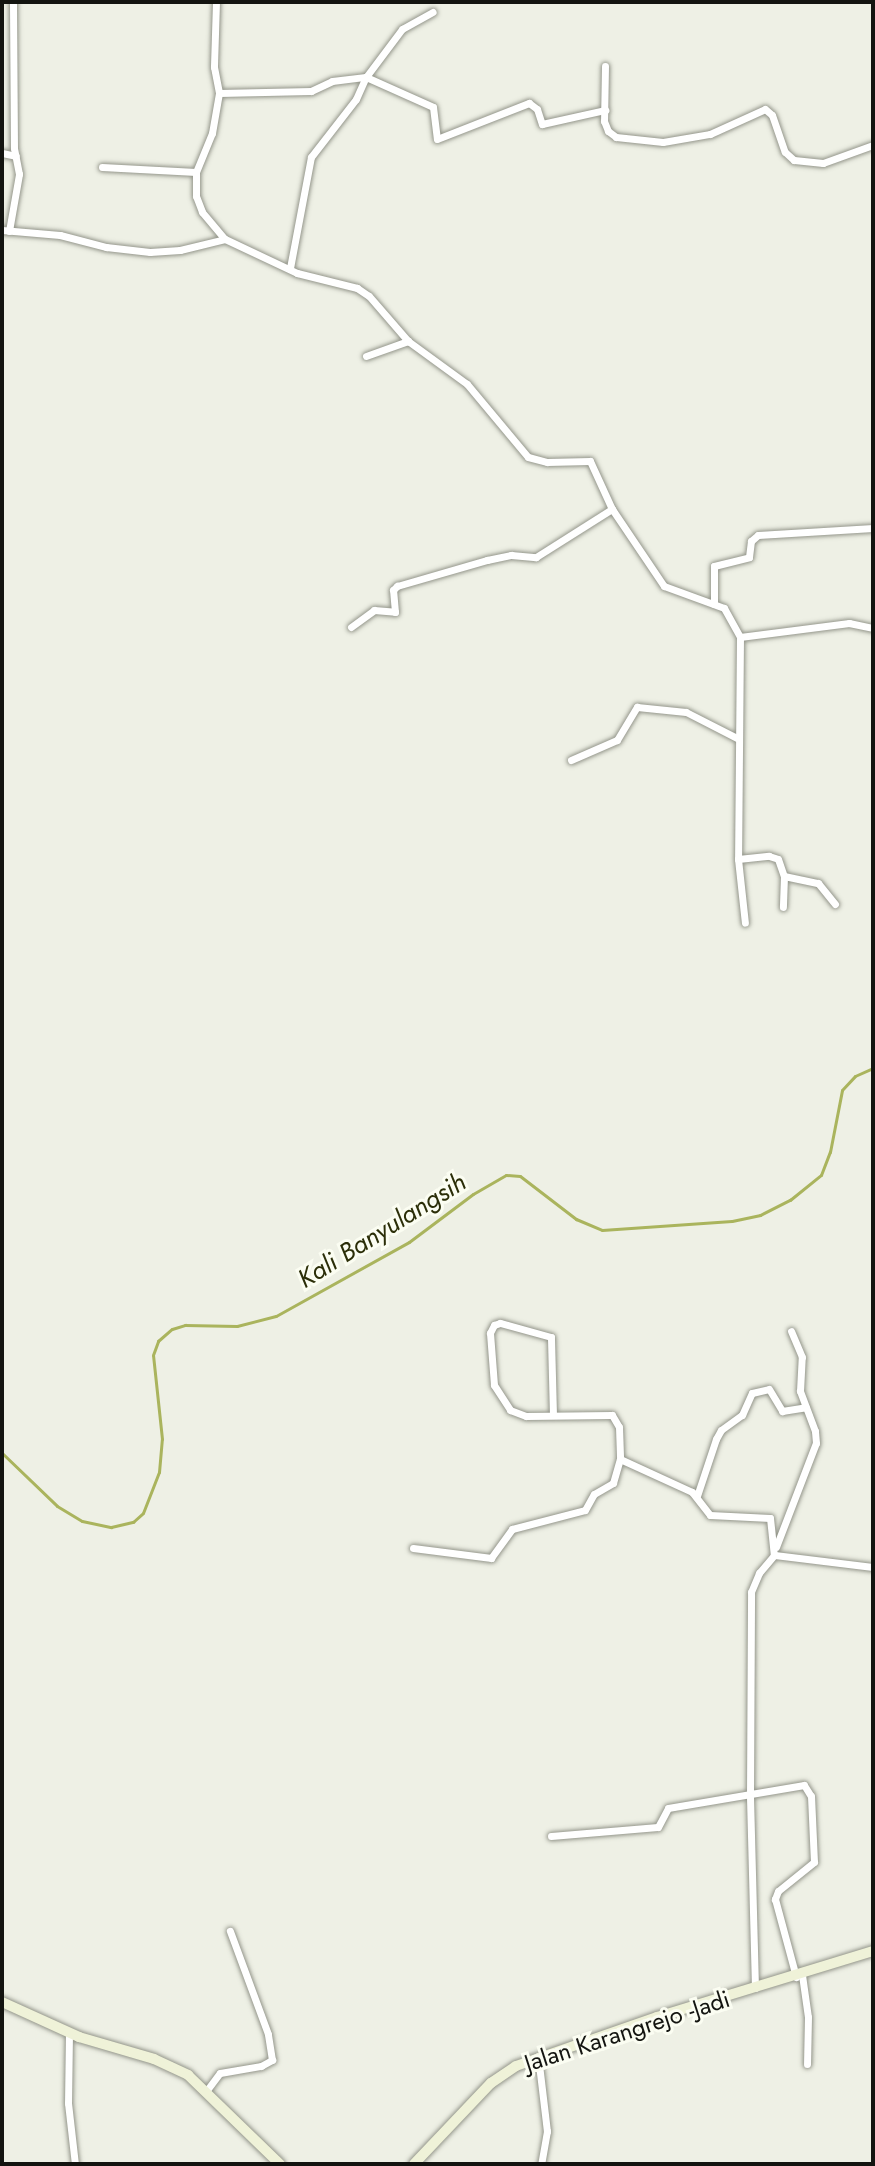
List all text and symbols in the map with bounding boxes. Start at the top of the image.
water label: Kali Banyulangsih [292,1167,472,1295]
street label: Jalan Karangrejo -Jadi [521,1984,733,2078]

